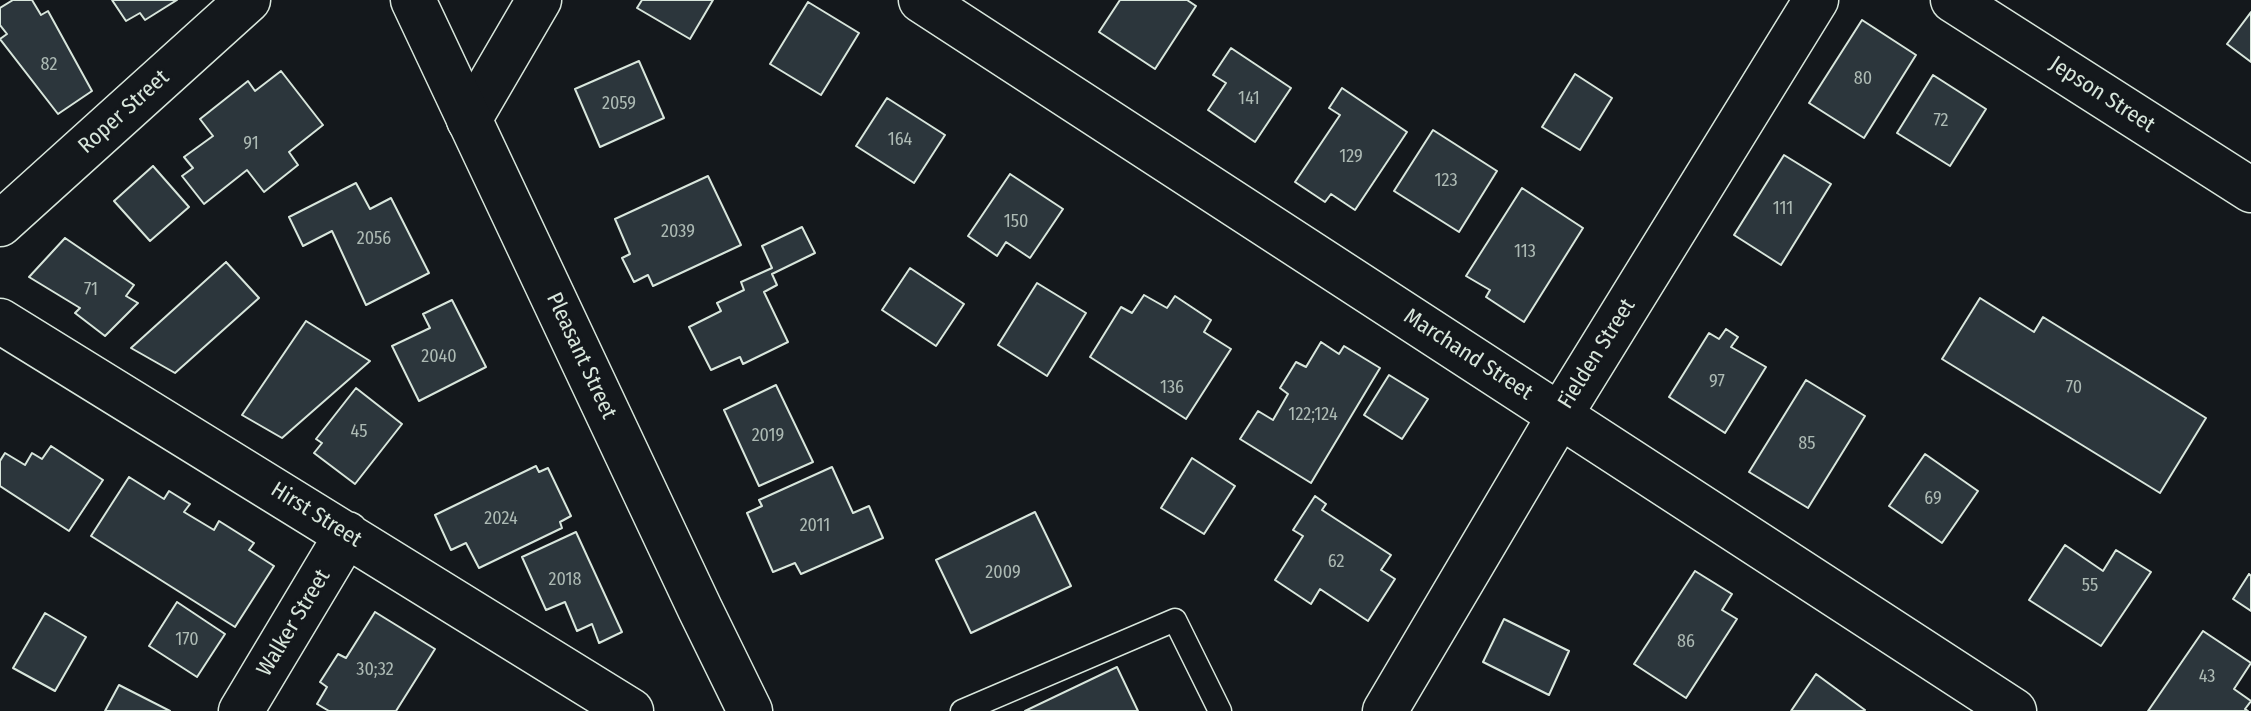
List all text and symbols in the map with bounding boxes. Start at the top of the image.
street label: Jepson Street [2044,51,2160,139]
house number: 82 [41,54,57,76]
street label: Roper Street [73,64,175,160]
house number: 80 [1854,68,1872,90]
house number: 141 [1238,88,1260,110]
house number: 2059 [602,93,636,115]
house number: 72 [1933,110,1949,132]
house number: 164 [888,129,912,151]
house number: 91 [243,133,259,155]
house number: 129 [1339,146,1363,168]
house number: 123 [1434,170,1458,192]
house number: 111 [1773,198,1793,220]
house number: 150 [1004,211,1028,233]
house number: 2039 [661,221,695,243]
house number: 2056 [357,228,391,250]
house number: 113 [1514,241,1536,263]
house number: 71 [84,279,98,301]
street label: Pleasant Street [540,289,622,423]
street label: Fielden Street [1553,294,1641,414]
street label: Marchand Street [1399,304,1537,406]
house number: 2040 [421,346,457,368]
house number: 97 [1709,371,1725,393]
house number: 136 [1160,377,1184,399]
house number: 70 [2066,377,2082,399]
house number: 122;124 [1288,404,1338,426]
house number: 45 [351,421,367,443]
house number: 2019 [752,425,784,447]
house number: 85 [1798,433,1816,455]
street label: Hirst Street [266,477,366,553]
house number: 69 [1924,488,1942,510]
house number: 2024 [484,508,518,530]
house number: 2011 [800,515,830,537]
house number: 62 [1328,551,1344,573]
house number: 2009 [985,562,1021,584]
street label: Walker Street [252,565,336,681]
house number: 2018 [549,569,581,591]
house number: 55 [2082,575,2098,597]
house number: 170 [175,629,199,651]
house number: 86 [1677,631,1695,653]
house number: 30;32 [356,659,394,681]
house number: 43 [2199,666,2215,688]

